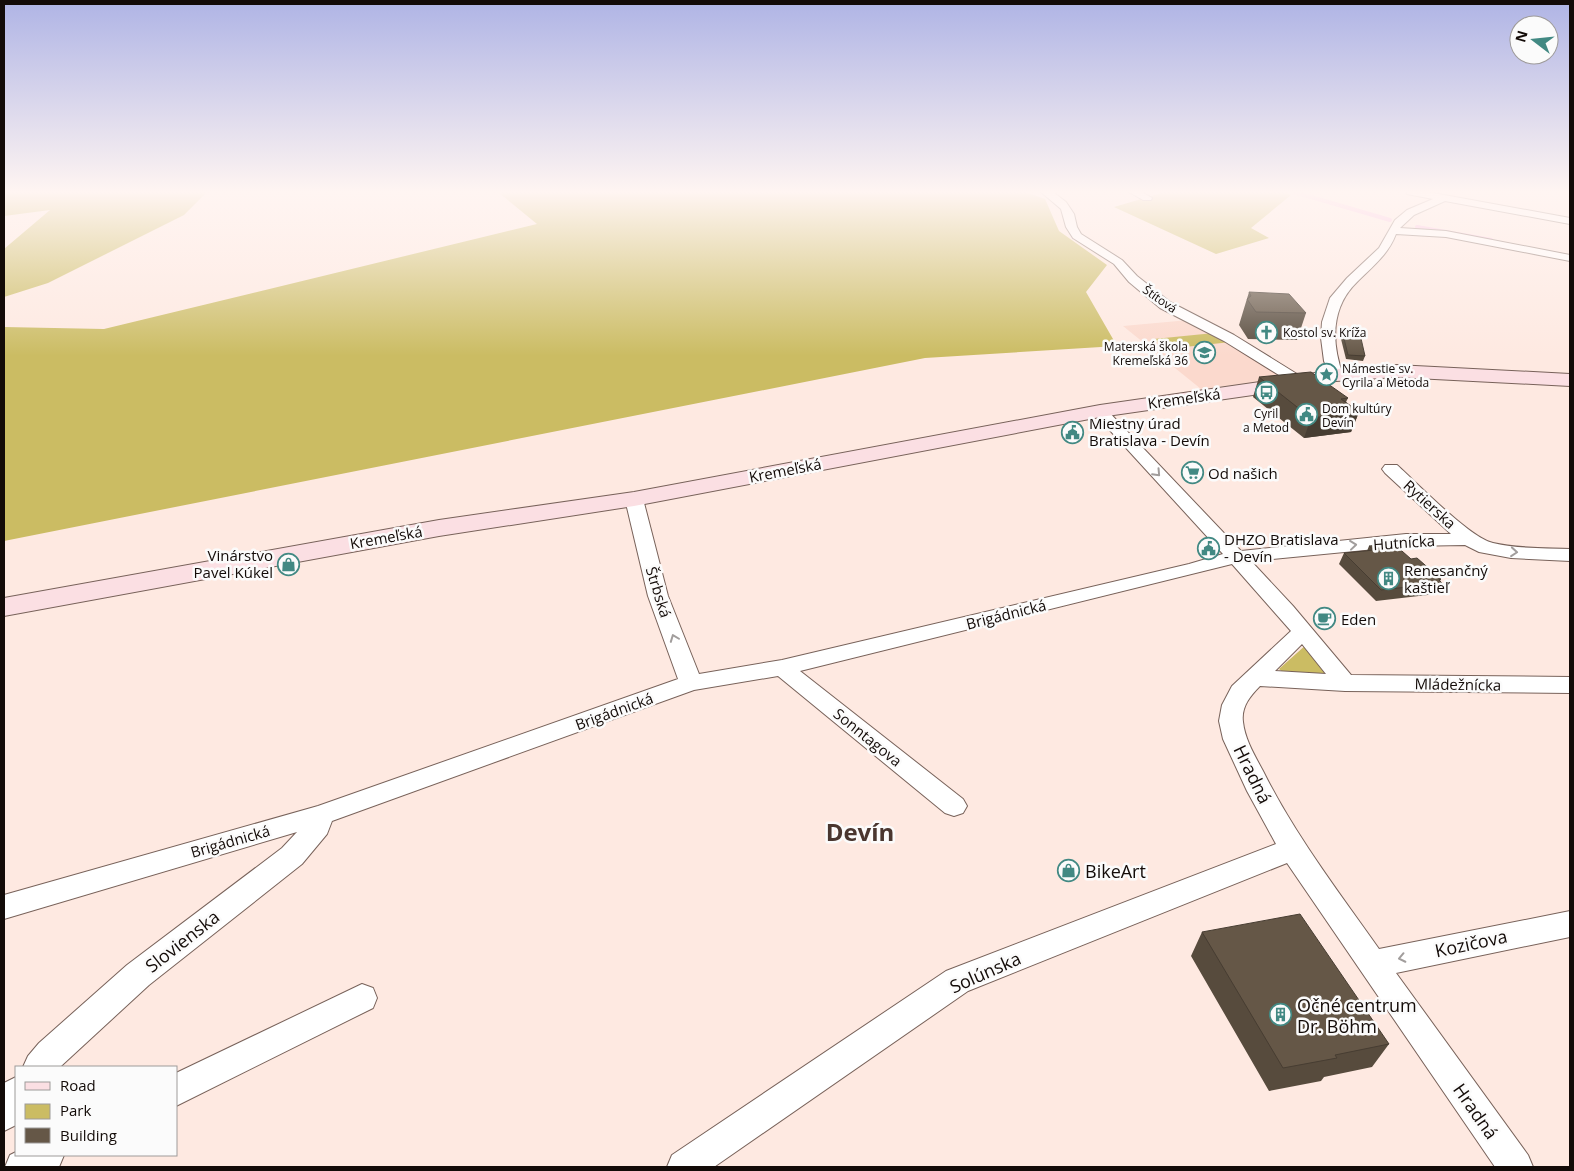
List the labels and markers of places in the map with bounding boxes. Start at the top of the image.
church icon: Kostol sv. Kríža [1255,320,1279,344]
place label: Kostol sv. Kríža [1283,324,1366,341]
place label: Materská škola Kremeľská 36 [1104,338,1188,369]
school or university icon: Materská škola Kremeľská 36 [1192,341,1216,365]
place label: Námestie sv. Cyrila a Metoda [1342,360,1429,391]
place icon: Námestie sv. Cyrila a Metoda [1314,363,1338,387]
bus stop icon: Cyril a Metod [1254,380,1278,404]
place label: Dom kultúry Devín [1322,400,1392,431]
public building icon: Dom kultúry Devín [1294,403,1318,427]
place label: Cyril a Metod [1243,405,1289,436]
place label: Miestny úrad Bratislava - Devín [1089,413,1210,450]
public building icon: Miestny úrad Bratislava - Devín [1061,420,1085,444]
supermarket icon: Od našich [1180,461,1204,485]
place label: Od našich [1208,463,1278,483]
place label: DHZO Bratislava - Devín [1224,529,1338,566]
public building icon: DHZO Bratislava - Devín [1196,536,1220,560]
place label: Vinárstvo Pavel Kúkel [194,545,273,582]
shop icon: Vinárstvo Pavel Kúkel [277,552,301,576]
place label: Renesančný kaštieľ [1404,560,1488,597]
building icon: Renesančný kaštieľ [1376,567,1400,591]
cafe icon: Eden [1313,607,1337,631]
place label: Eden [1341,609,1376,629]
shop icon: BikeArt [1057,859,1081,883]
place label: BikeArt [1085,859,1146,883]
place label: Očné centrum Dr. Böhm [1297,993,1417,1038]
building icon: Očné centrum Dr. Böhm [1269,1003,1293,1027]

